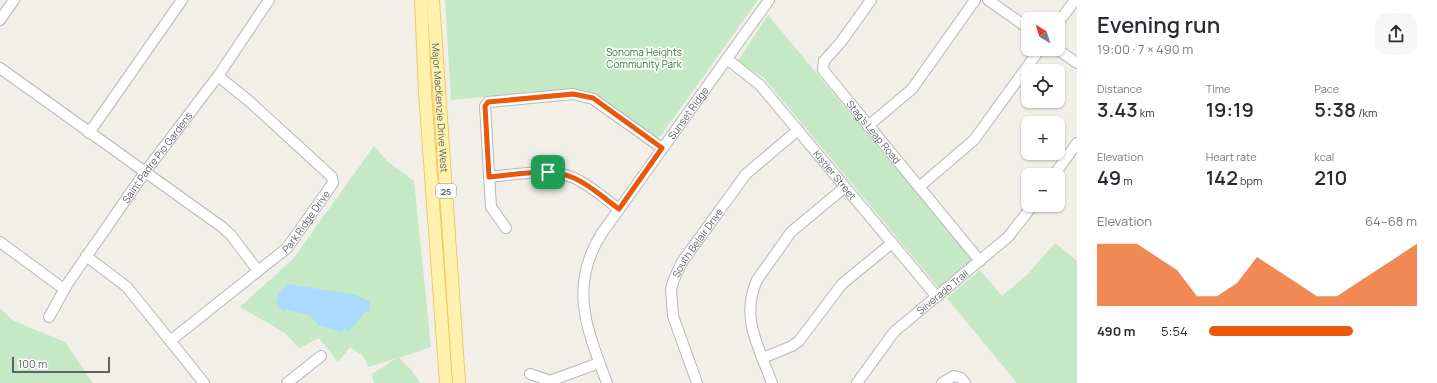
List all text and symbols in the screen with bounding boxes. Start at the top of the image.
text: Evening run [1097,10,1220,40]
north arrow [1021,12,1065,56]
map controls [1021,12,1065,212]
button: share [1375,13,1417,55]
text: 19:00 · 7 × 490 m [1097,40,1193,58]
street label: Major MacKenzie Drive West [429,43,452,173]
park label: Sonoma Heights Community Park [606,45,683,71]
button: locate [1021,64,1065,108]
text: Distance [1097,81,1142,96]
text: Time [1206,81,1231,96]
text: Pace [1314,81,1339,96]
street label: Sunset Ridge [664,84,712,142]
text: 3.43 [1097,96,1138,123]
text: 19:19 [1206,96,1254,123]
text: 5:38 [1314,96,1356,123]
street label: Stag's Leap Road [843,97,904,166]
text: km [1138,105,1155,120]
text: /km [1356,105,1377,120]
street label: Saint Padre Pio Gardens [119,109,195,206]
button: + [1021,116,1065,160]
street label: Kistler Street [810,147,860,203]
text: Elevation [1097,149,1143,164]
text: Heart rate [1206,149,1257,164]
text: kcal [1314,149,1334,164]
pin [531,155,565,189]
icon: arrive [537,161,559,183]
text: 49 [1097,164,1121,191]
text: 142 [1206,164,1238,191]
text: 210 [1314,164,1347,191]
button: − [1021,168,1065,212]
text: m [1121,173,1133,188]
text: bpm [1238,173,1262,188]
road number: 25 [436,184,456,198]
street label: Park Ridge Drive [279,187,333,256]
street label: South Belair Drive [669,205,726,280]
text: Elevation [1097,212,1152,230]
text: 64–68 m [1365,212,1417,230]
street label: Silverado Trail [913,266,971,317]
text: 490 m [1097,322,1136,340]
text: 5:54 [1161,322,1188,340]
scale bar [12,355,110,374]
text: 100 m [18,356,47,371]

